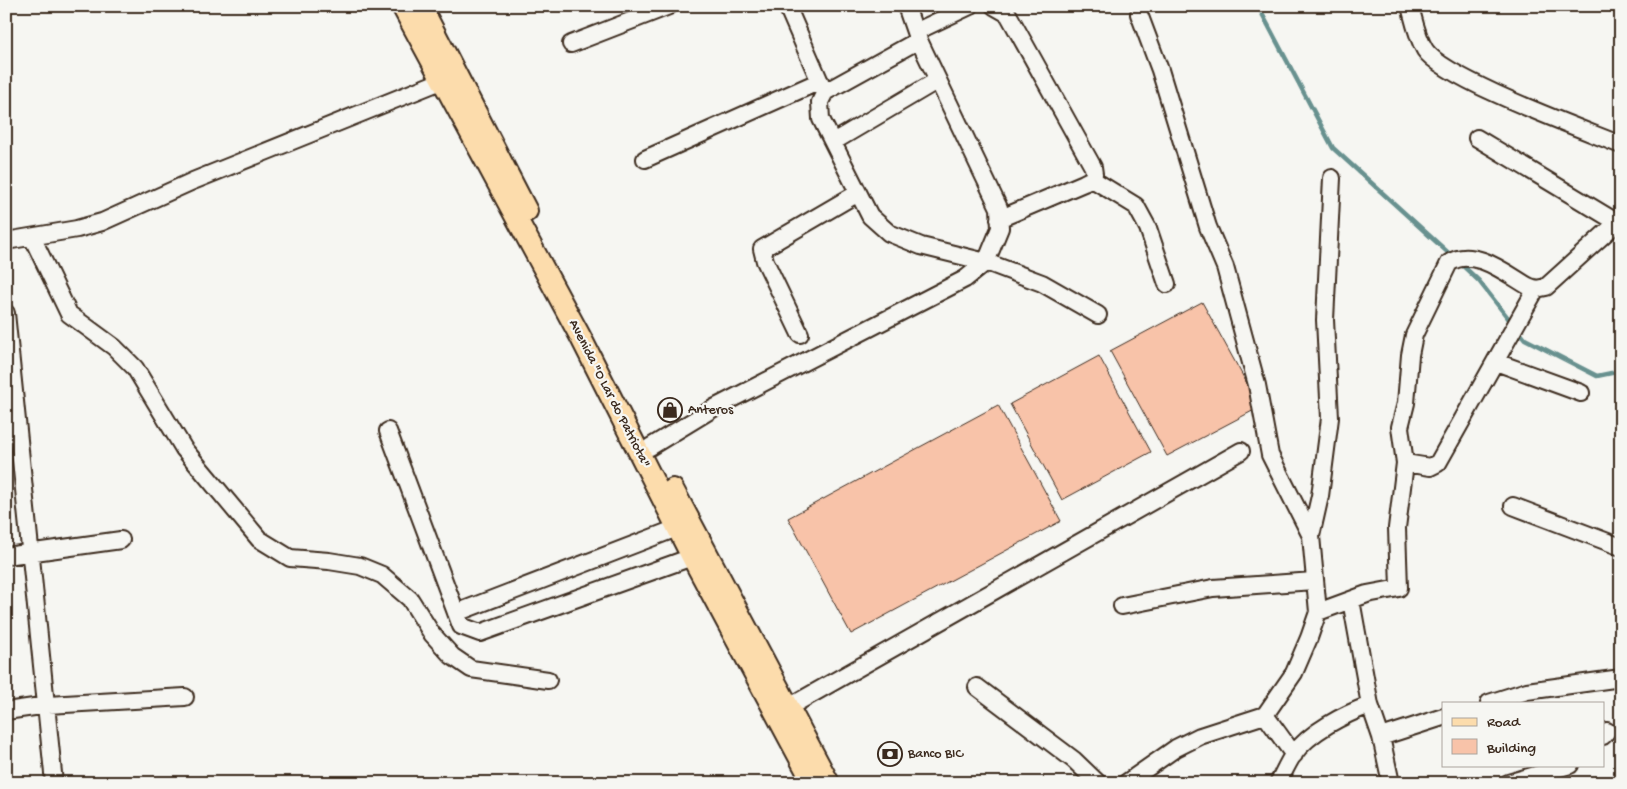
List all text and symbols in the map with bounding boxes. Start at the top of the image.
street label: Avenida "O Lar do Patriota" [564,317,654,471]
shop icon: Anteros [657,397,683,423]
place label: Anteros [688,402,734,419]
legend [1442,702,1604,766]
text: Road [1487,714,1521,732]
text: Building [1486,740,1536,758]
bank icon: Banco BIC [877,741,903,767]
place label: Banco BIC [907,746,964,763]

